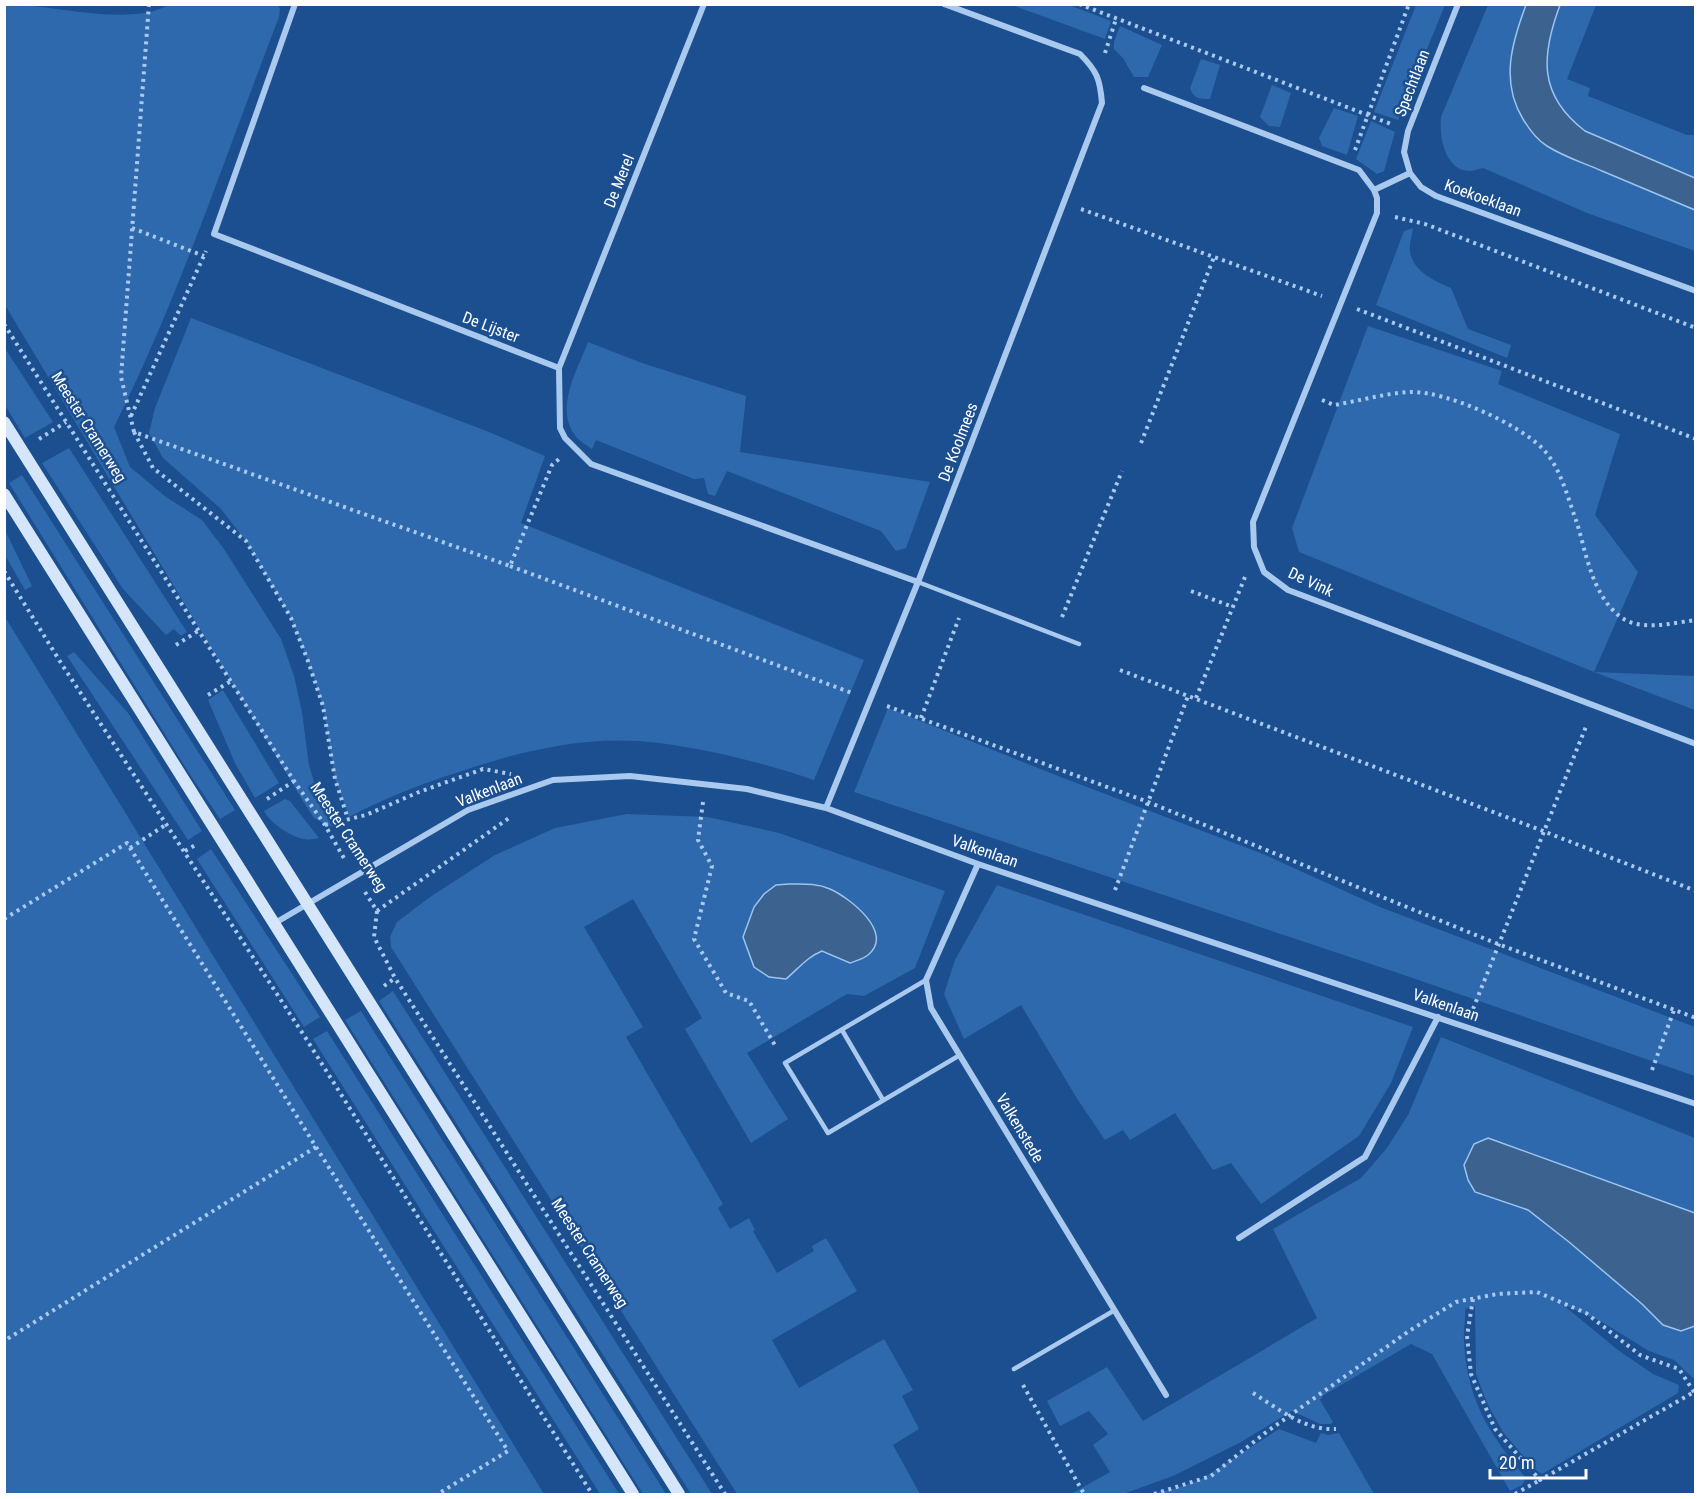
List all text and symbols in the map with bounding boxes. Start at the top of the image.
street label: Spechtlaan [1391,47,1433,119]
street label: De Merel [600,152,638,210]
street label: Koekoeklaan [1442,175,1524,221]
street label: De Lijster [460,307,522,347]
street label: Meester Cramerweg [47,368,131,486]
street label: De Koolmees [934,400,982,484]
street label: De Vink [1285,563,1337,601]
street label: Valkenlaan [453,769,525,811]
street label: Meester Cramerweg [306,779,392,895]
street label: Valkenlaan [949,831,1021,871]
street label: Valkenlaan [1410,985,1482,1025]
street label: Valkenstede [992,1090,1048,1166]
street label: Meester Cramerweg [547,1195,633,1311]
scale bar [1490,1442,1586,1480]
text: 20 m [1499,1452,1534,1473]

